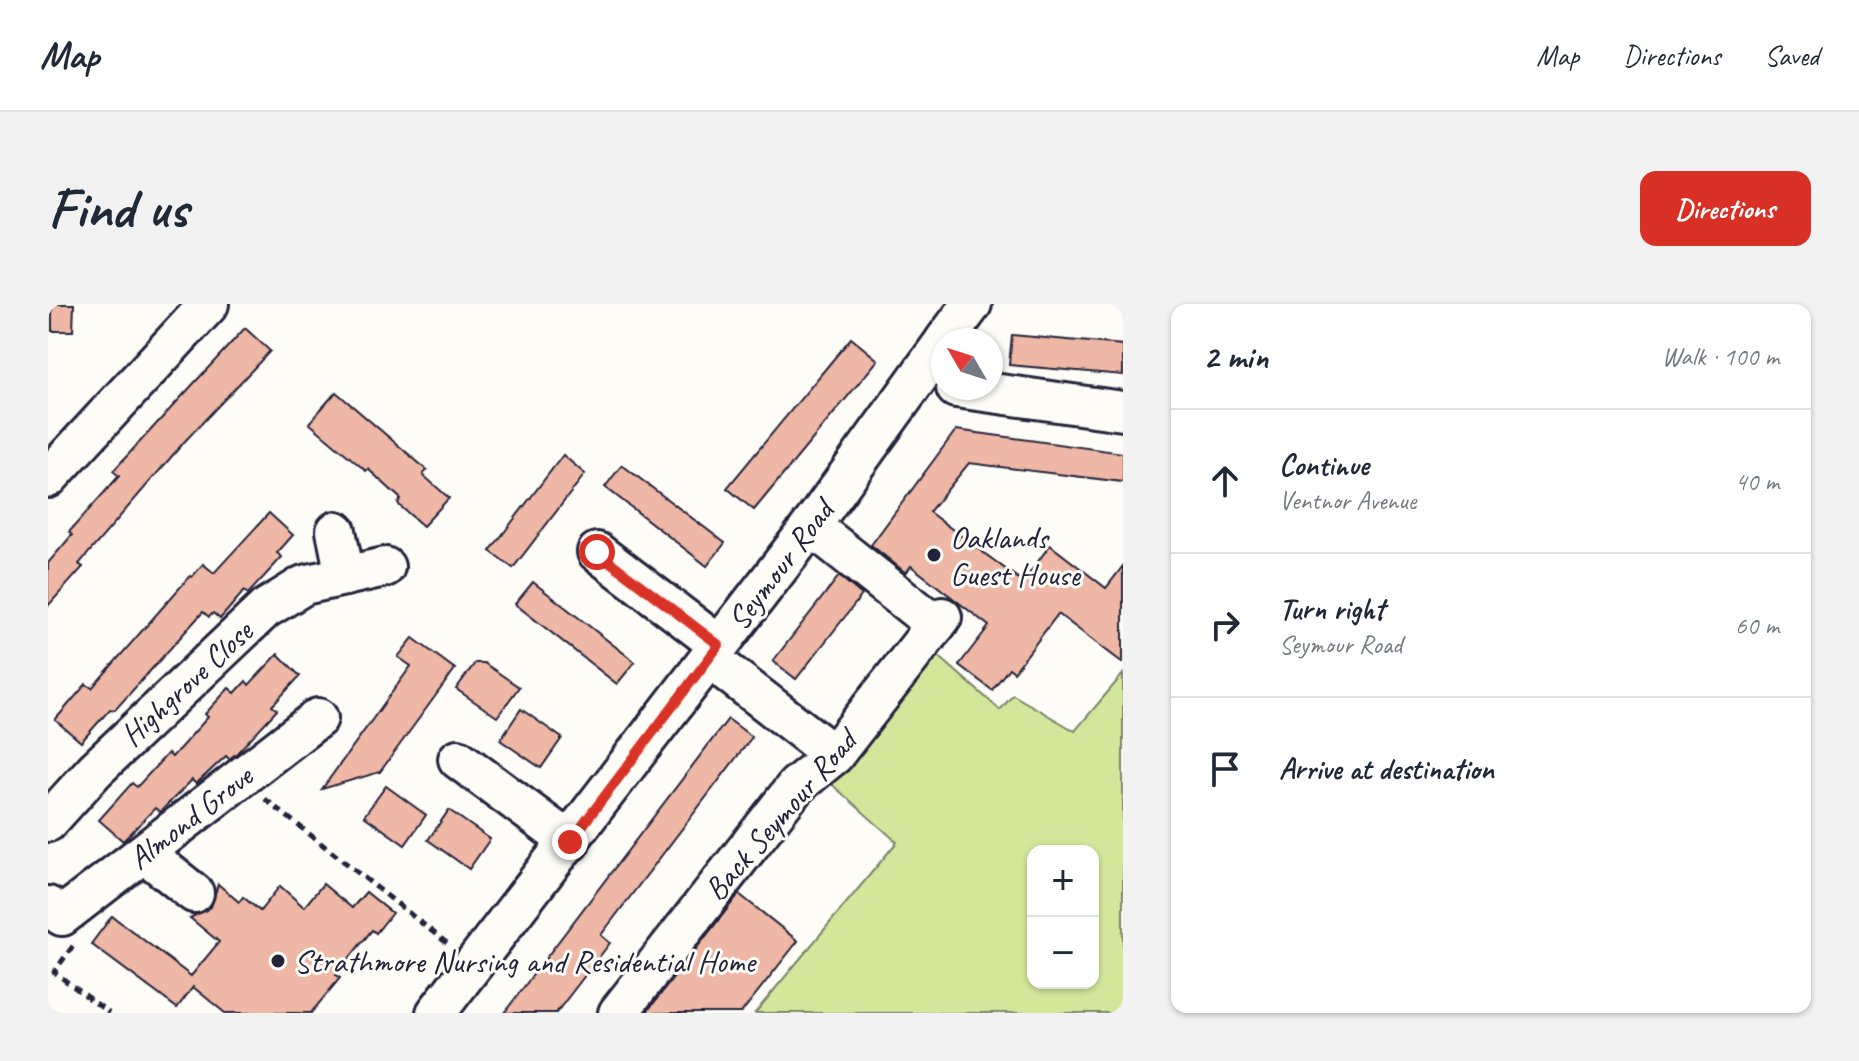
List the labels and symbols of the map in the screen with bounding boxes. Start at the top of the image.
north arrow [931,328,1003,400]
street label: Seymour Road [718,489,845,638]
place label: Oaklands Guest House [950,517,1082,595]
route start [579,534,615,570]
marker: Oaklands Guest House [925,546,943,564]
street label: Highgrove Close [112,610,263,755]
street label: Back Seymour Road [695,718,868,909]
street label: Almond Grove [120,755,263,879]
route end [552,824,588,860]
place label: Strathmore Nursing and Residential Home [294,941,758,982]
marker: Strathmore Nursing and Residential Home [269,952,287,970]

